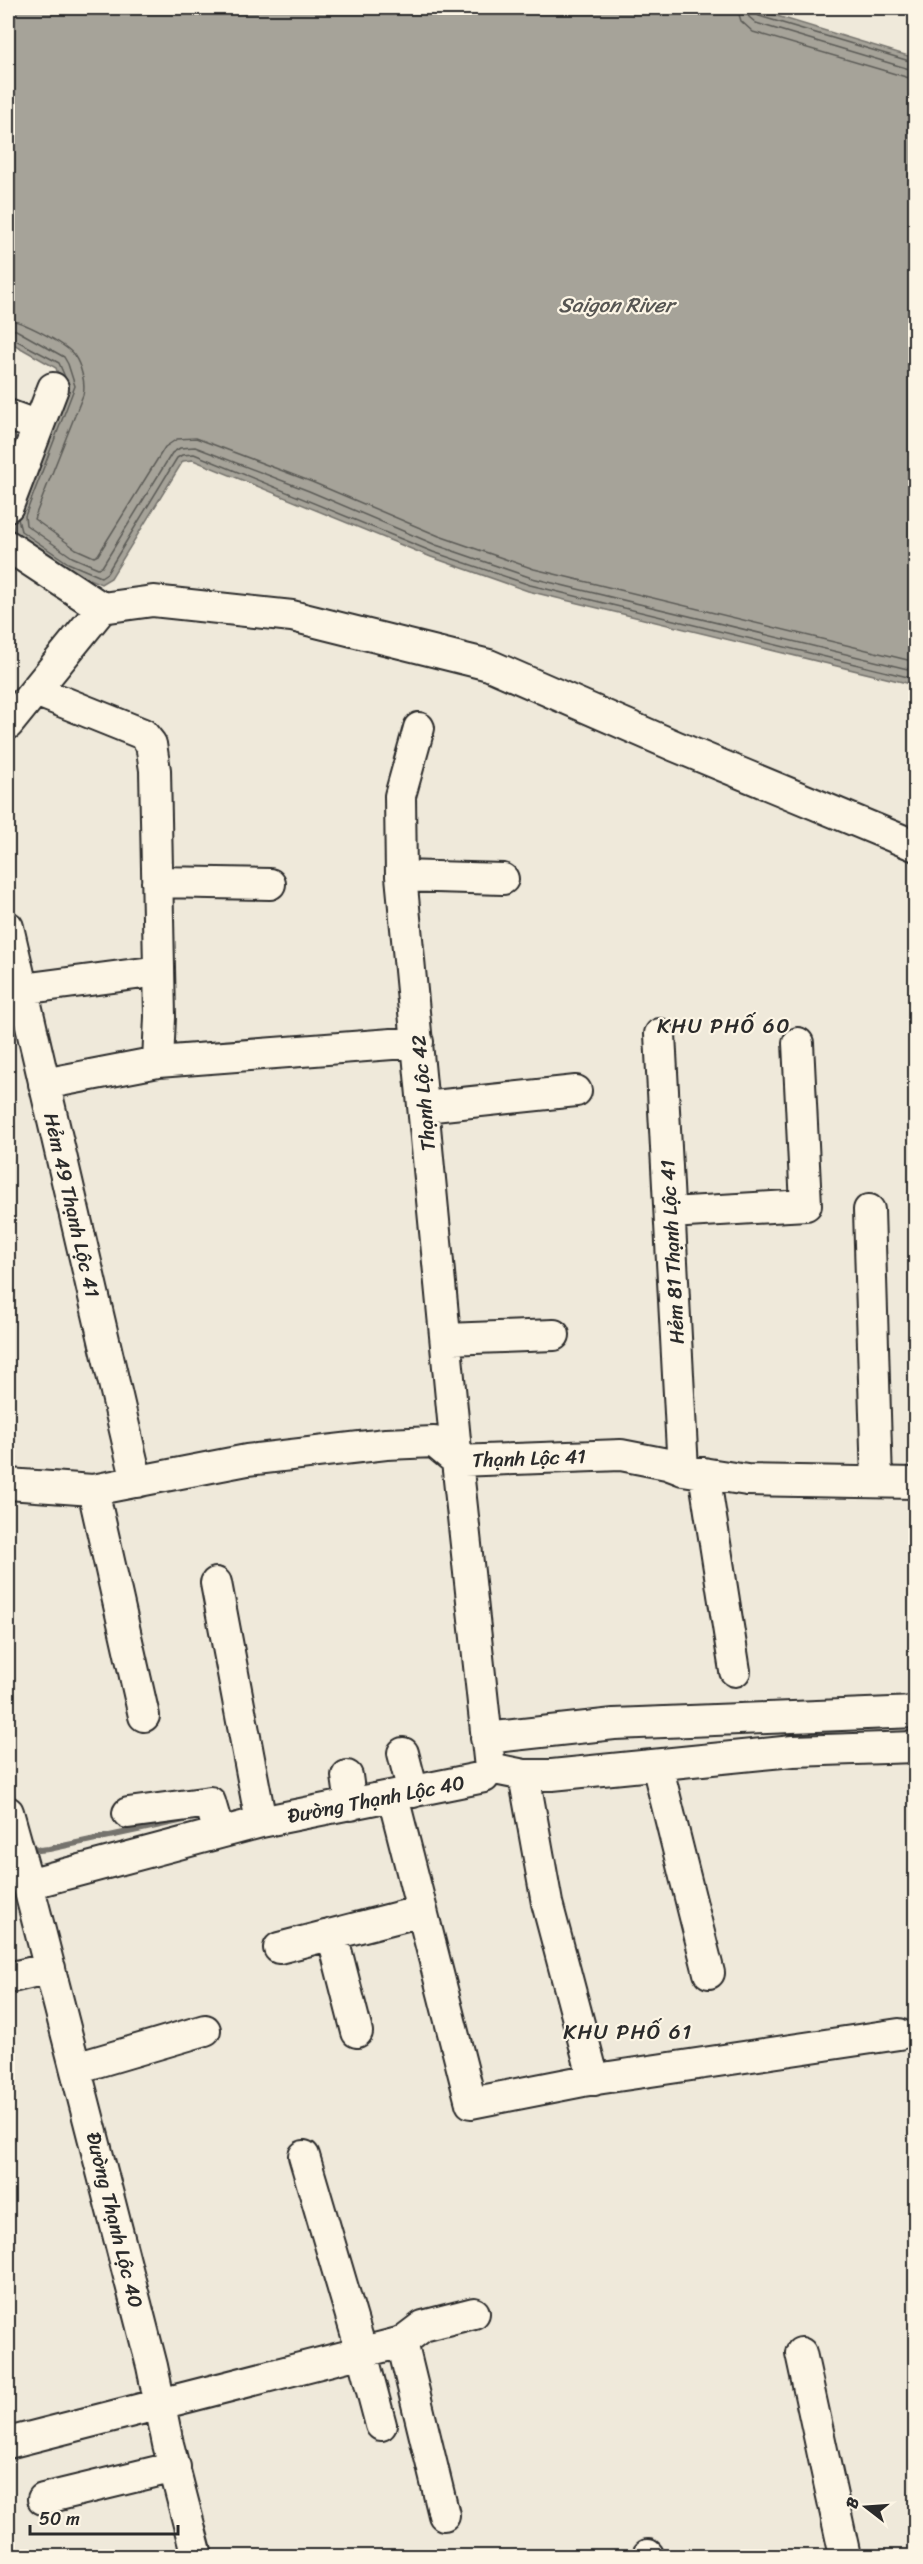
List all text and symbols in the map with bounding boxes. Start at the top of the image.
water label: Saigon River [558,286,678,324]
district label: KHU PHỐ 60 [657,1007,791,1045]
street label: Thạnh Lộc 42 [401,1033,446,1153]
street label: Hẻm 49 Thạnh Lộc 41 [33,1109,110,1301]
street label: Hẻm 81 Thạnh Lộc 41 [650,1159,695,1345]
street label: Thạnh Lộc 41 [472,1439,586,1478]
street label: Đường Thạnh Lộc 40 [284,1765,468,1834]
district label: KHU PHỐ 61 [563,2013,693,2051]
street label: Đường Thạnh Lộc 40 [76,2129,153,2312]
north arrow [836,2477,896,2537]
text: B [837,2493,868,2512]
scale bar [30,2498,178,2536]
text: 50 m [39,2503,80,2535]

